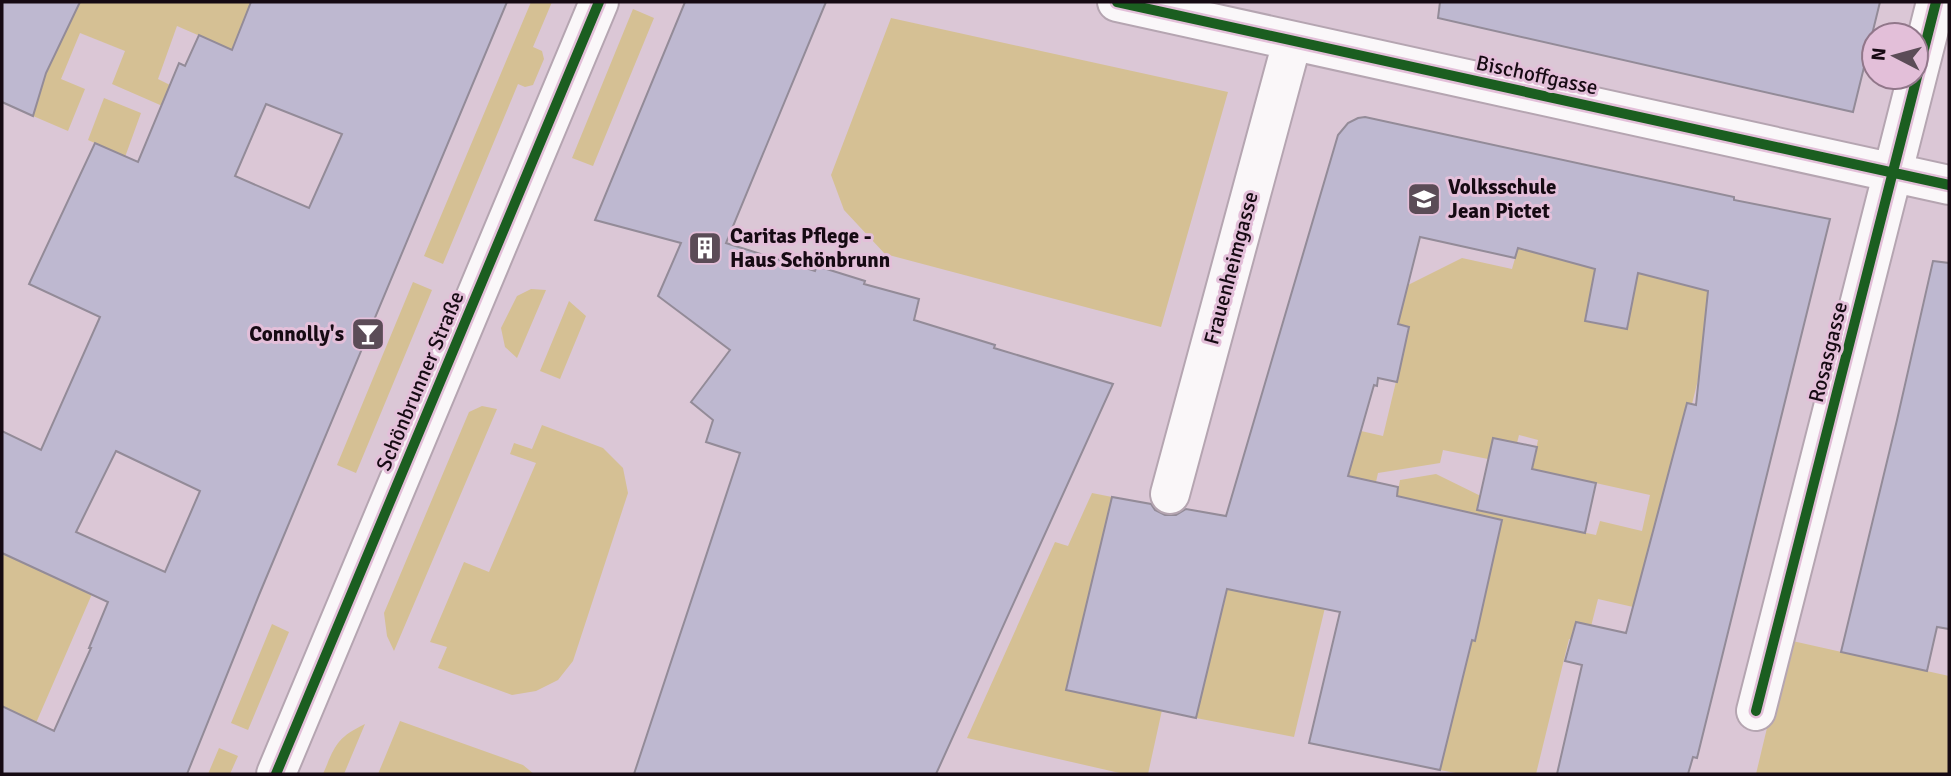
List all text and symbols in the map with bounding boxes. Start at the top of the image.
north arrow [1860,21,1930,91]
text: N [1866,47,1892,62]
street label: Bischoffgasse [1474,49,1600,101]
place label: Volksschule Jean Pictet [1448,174,1557,224]
school or university icon: Volksschule Jean Pictet [1405,180,1443,218]
street label: Frauenheimgasse [1198,189,1264,347]
place label: Caritas Pflege - Haus Schönbrunn [730,223,890,273]
building icon: Caritas Pflege - Haus Schönbrunn [686,229,724,267]
street label: Schönbrunner Straße [370,287,470,475]
street label: Rosasgasse [1803,299,1853,405]
bar icon: Connolly's [349,315,387,353]
place label: Connolly's [249,321,344,347]

